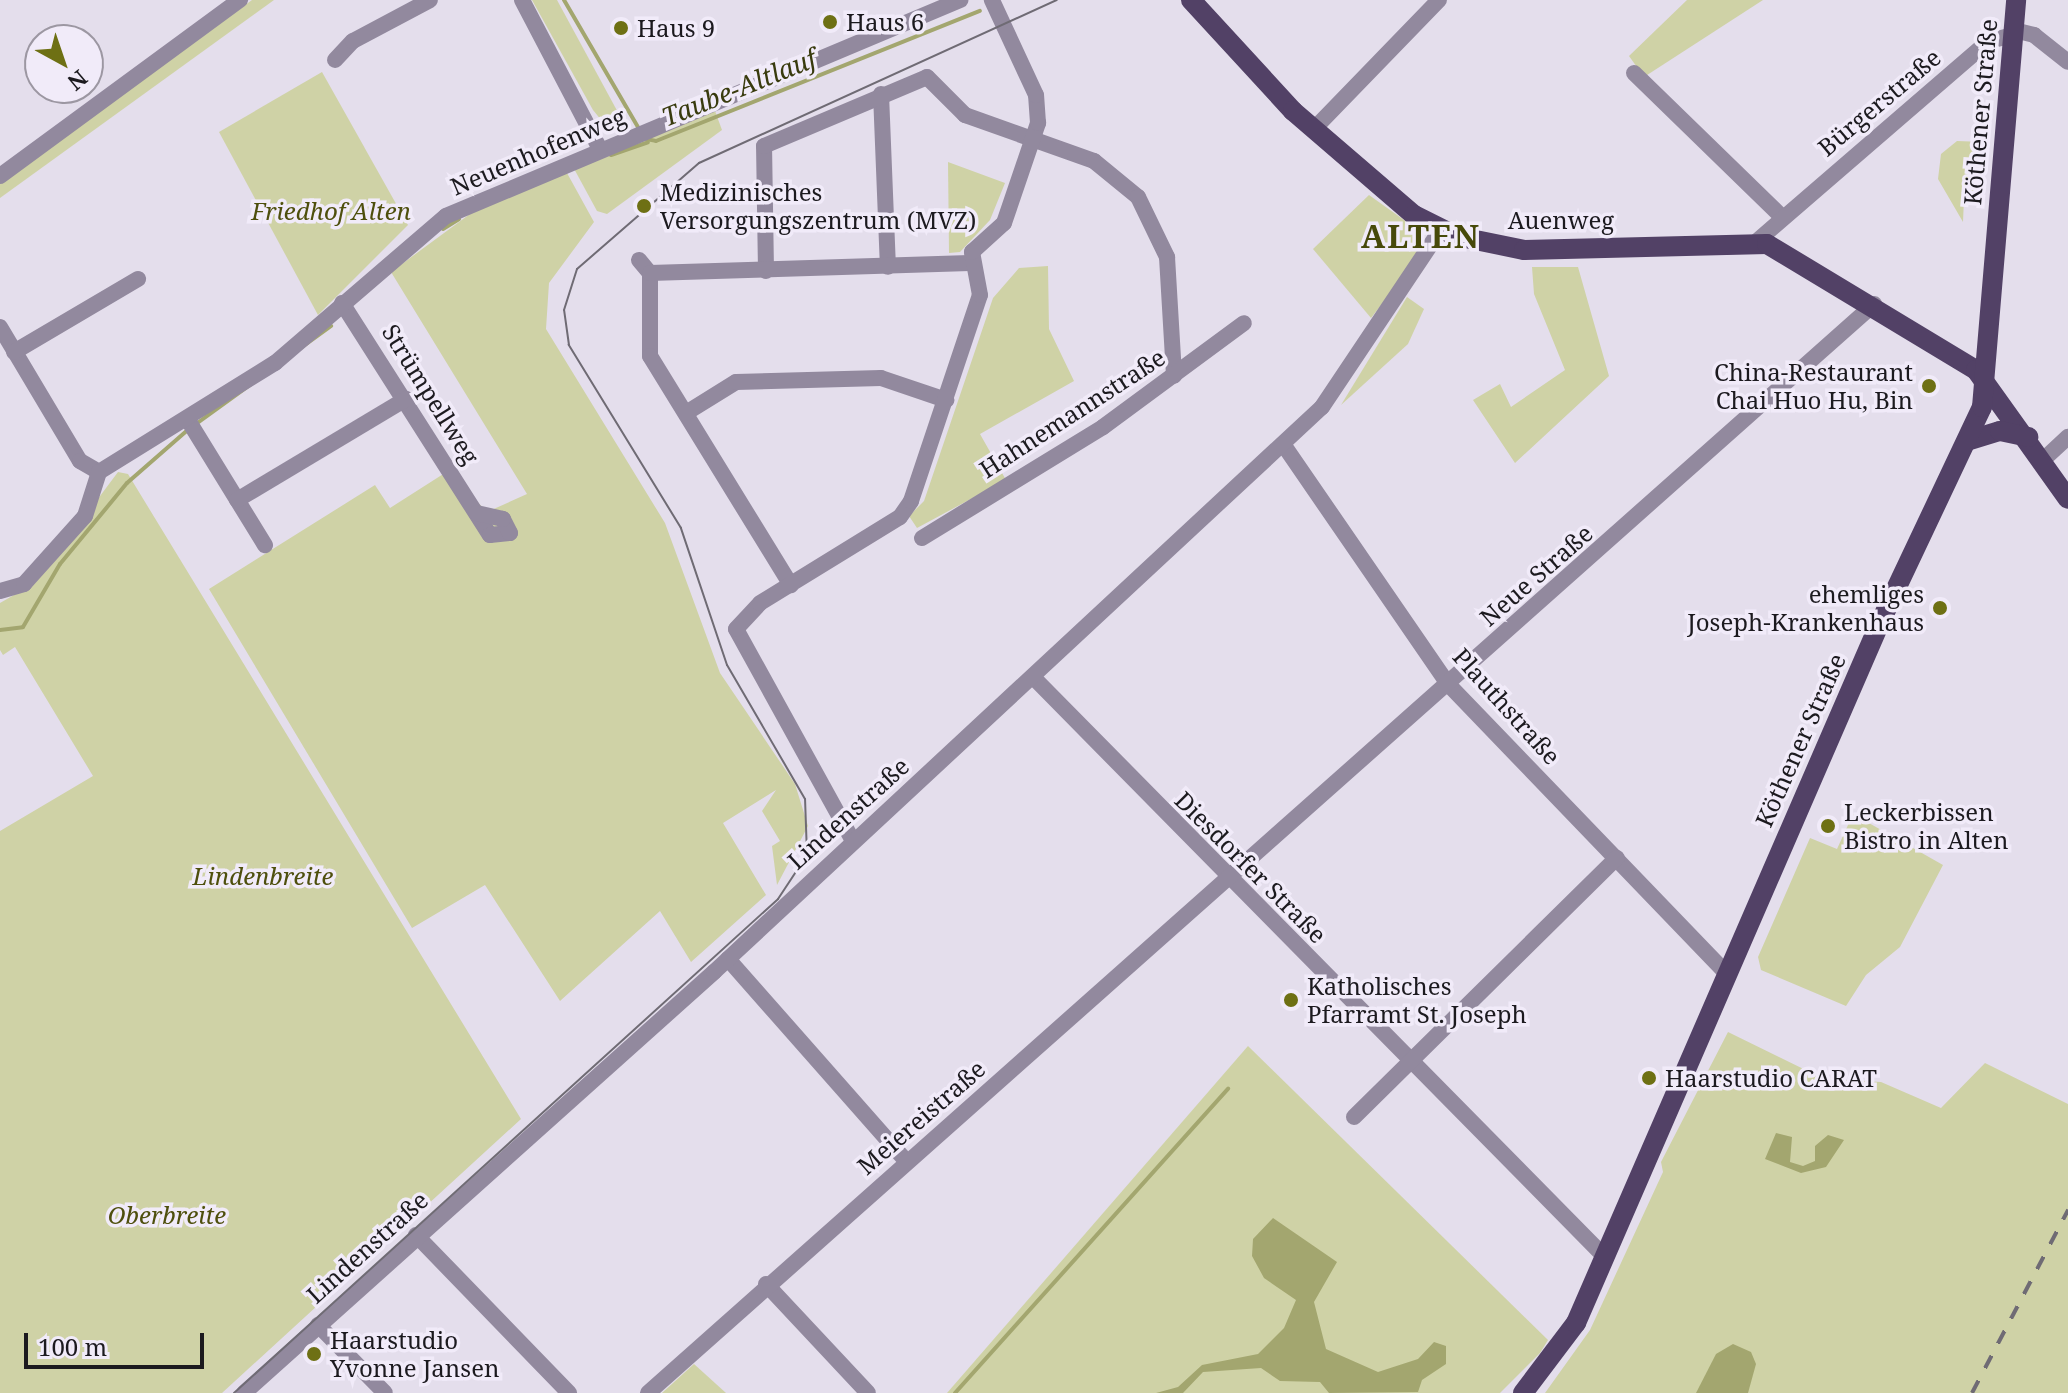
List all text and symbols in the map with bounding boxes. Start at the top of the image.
place label: Haus 6 [846,8,924,36]
marker: Haus 6 [821,13,839,31]
place label: Haus 9 [637,14,715,42]
street label: Köthener Straße [1958,18,2002,206]
marker: Haus 9 [612,19,630,37]
north arrow [24,24,104,104]
street label: Bürgerstraße [1812,42,1946,162]
water label: Taube-Altlauf [657,43,821,133]
text: N [62,64,94,98]
street label: Neuenhofenweg [446,101,630,201]
place label: Medizinisches Versorgungszentrum (MVZ) [660,178,976,234]
park label: Friedhof Alten [251,197,411,225]
marker: Medizinisches Versorgungszentrum (MVZ) [635,197,653,215]
street label: Auenweg [1508,206,1614,234]
district label: ALTEN [1361,217,1481,255]
street label: Strümpellweg [376,319,486,469]
street label: Hahnemannstraße [974,342,1170,484]
place label: China-Restaurant Chai Huo Hu, Bin [1714,358,1913,414]
marker: China-Restaurant Chai Huo Hu, Bin [1920,377,1938,395]
street label: Neue Straße [1474,518,1598,632]
place label: ehemliges Joseph-Krankenhaus [1687,580,1924,636]
marker: ehemliges Joseph-Krankenhaus [1931,599,1949,617]
street label: Plauthstraße [1447,642,1567,770]
street label: Köthener Straße [1749,649,1851,831]
street label: Lindenstraße [781,751,915,875]
street label: Diesdorfer Straße [1169,785,1333,949]
place label: Leckerbissen Bistro in Alten [1844,798,2009,854]
marker: Leckerbissen Bistro in Alten [1819,817,1837,835]
park label: Lindenbreite [193,862,333,890]
place label: Katholisches Pfarramt St. Joseph [1307,972,1527,1028]
marker: Katholisches Pfarramt St. Joseph [1282,991,1300,1009]
street label: Meiereistraße [851,1054,991,1180]
place label: Haarstudio CARAT [1665,1064,1877,1092]
marker: Haarstudio CARAT [1640,1069,1658,1087]
street label: Lindenstraße [300,1185,434,1309]
park label: Oberbreite [108,1201,226,1229]
scale bar [28,1317,208,1367]
place label: Haarstudio Yvonne Jansen [330,1326,499,1382]
text: 100 m [38,1330,107,1363]
marker: Haarstudio Yvonne Jansen [305,1345,323,1363]

